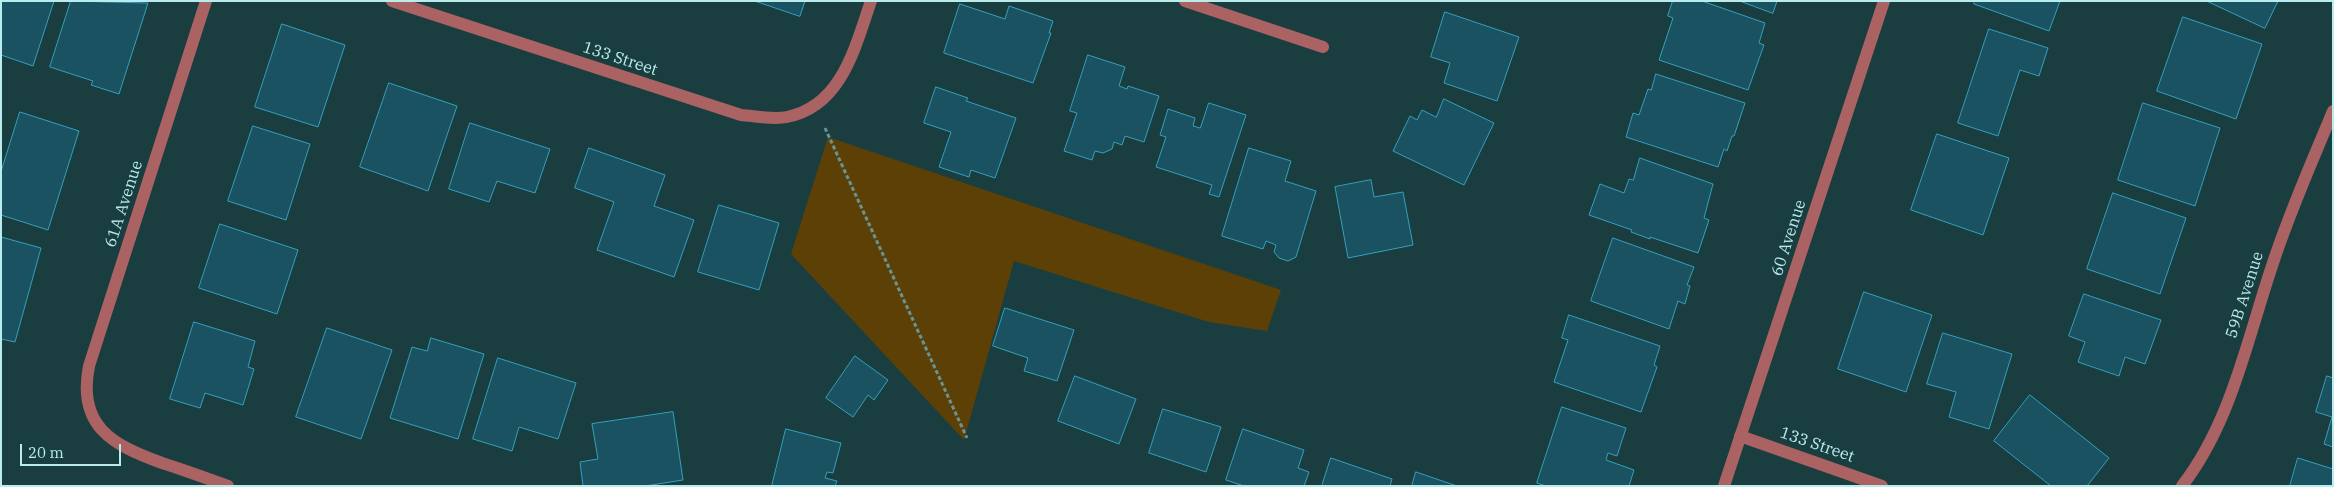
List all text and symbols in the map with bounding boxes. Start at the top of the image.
street label: 133 Street [580,38,660,80]
street label: 61A Avenue [101,158,147,250]
street label: 60 Avenue [1768,197,1810,279]
street label: 59B Avenue [2222,249,2268,341]
street label: 133 Street [1777,423,1857,467]
scale bar [22,434,124,466]
text: 20 m [28,443,64,462]

